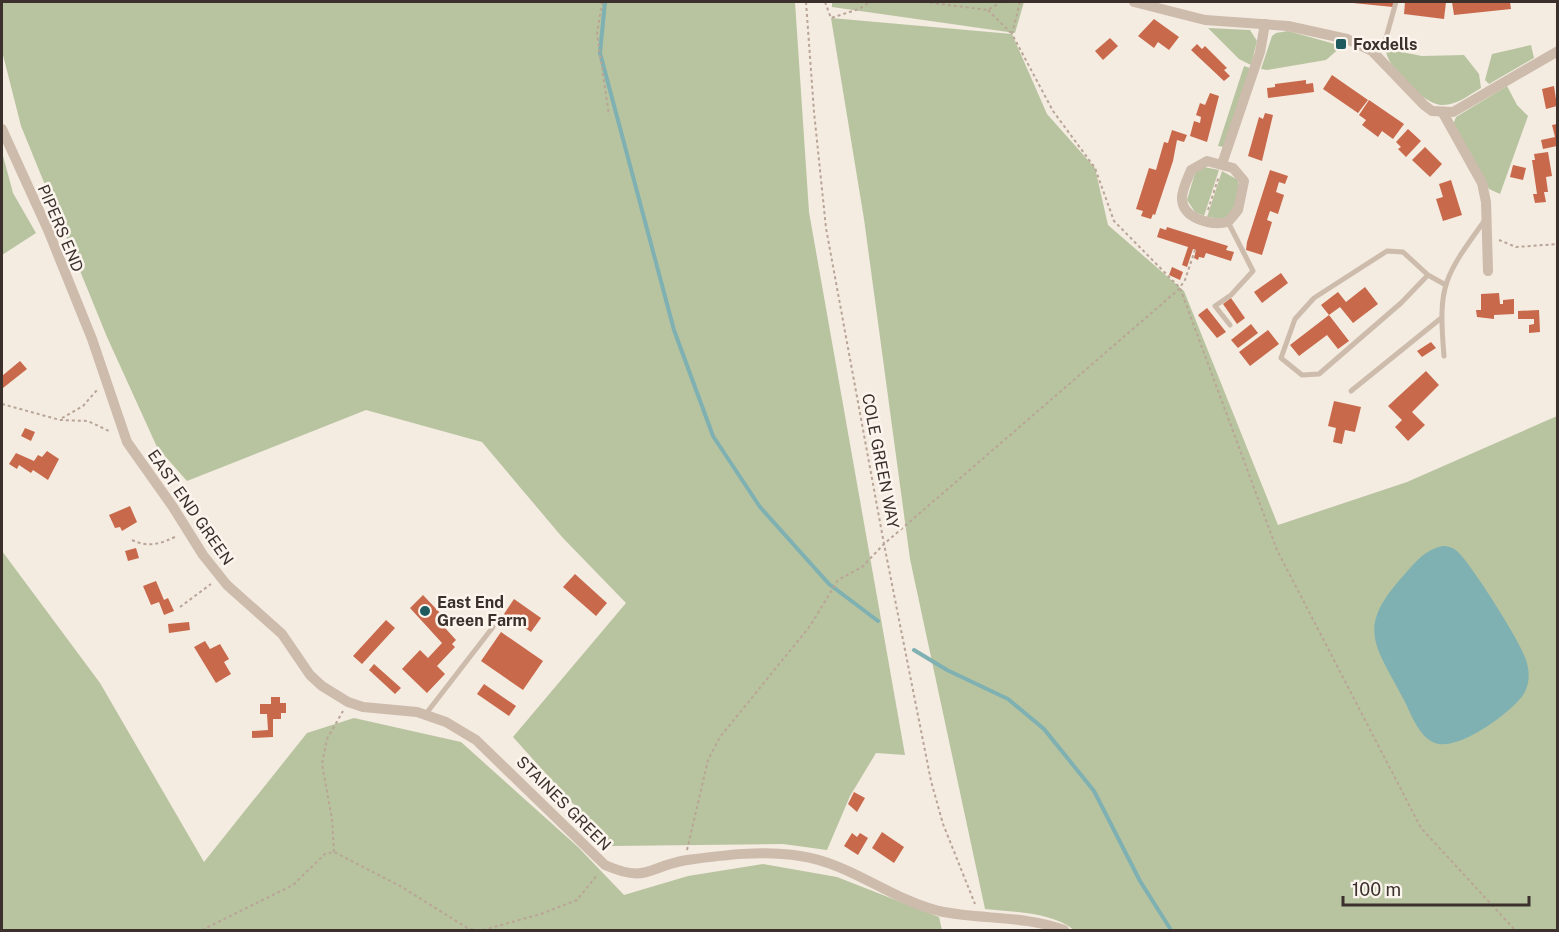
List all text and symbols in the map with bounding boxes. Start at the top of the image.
place label: Foxdells [1353,35,1418,54]
marker: Foxdells [1334,37,1348,51]
street label: PIPERS END [34,182,88,275]
street label: COLE GREEN WAY [858,392,903,531]
street label: EAST END GREEN [144,446,238,569]
place label: East End Green Farm [437,593,527,630]
marker: East End Green Farm [418,604,432,618]
street label: STAINES GREEN [512,752,615,855]
scale bar [1343,869,1529,907]
text: 100 m [1352,879,1401,900]

